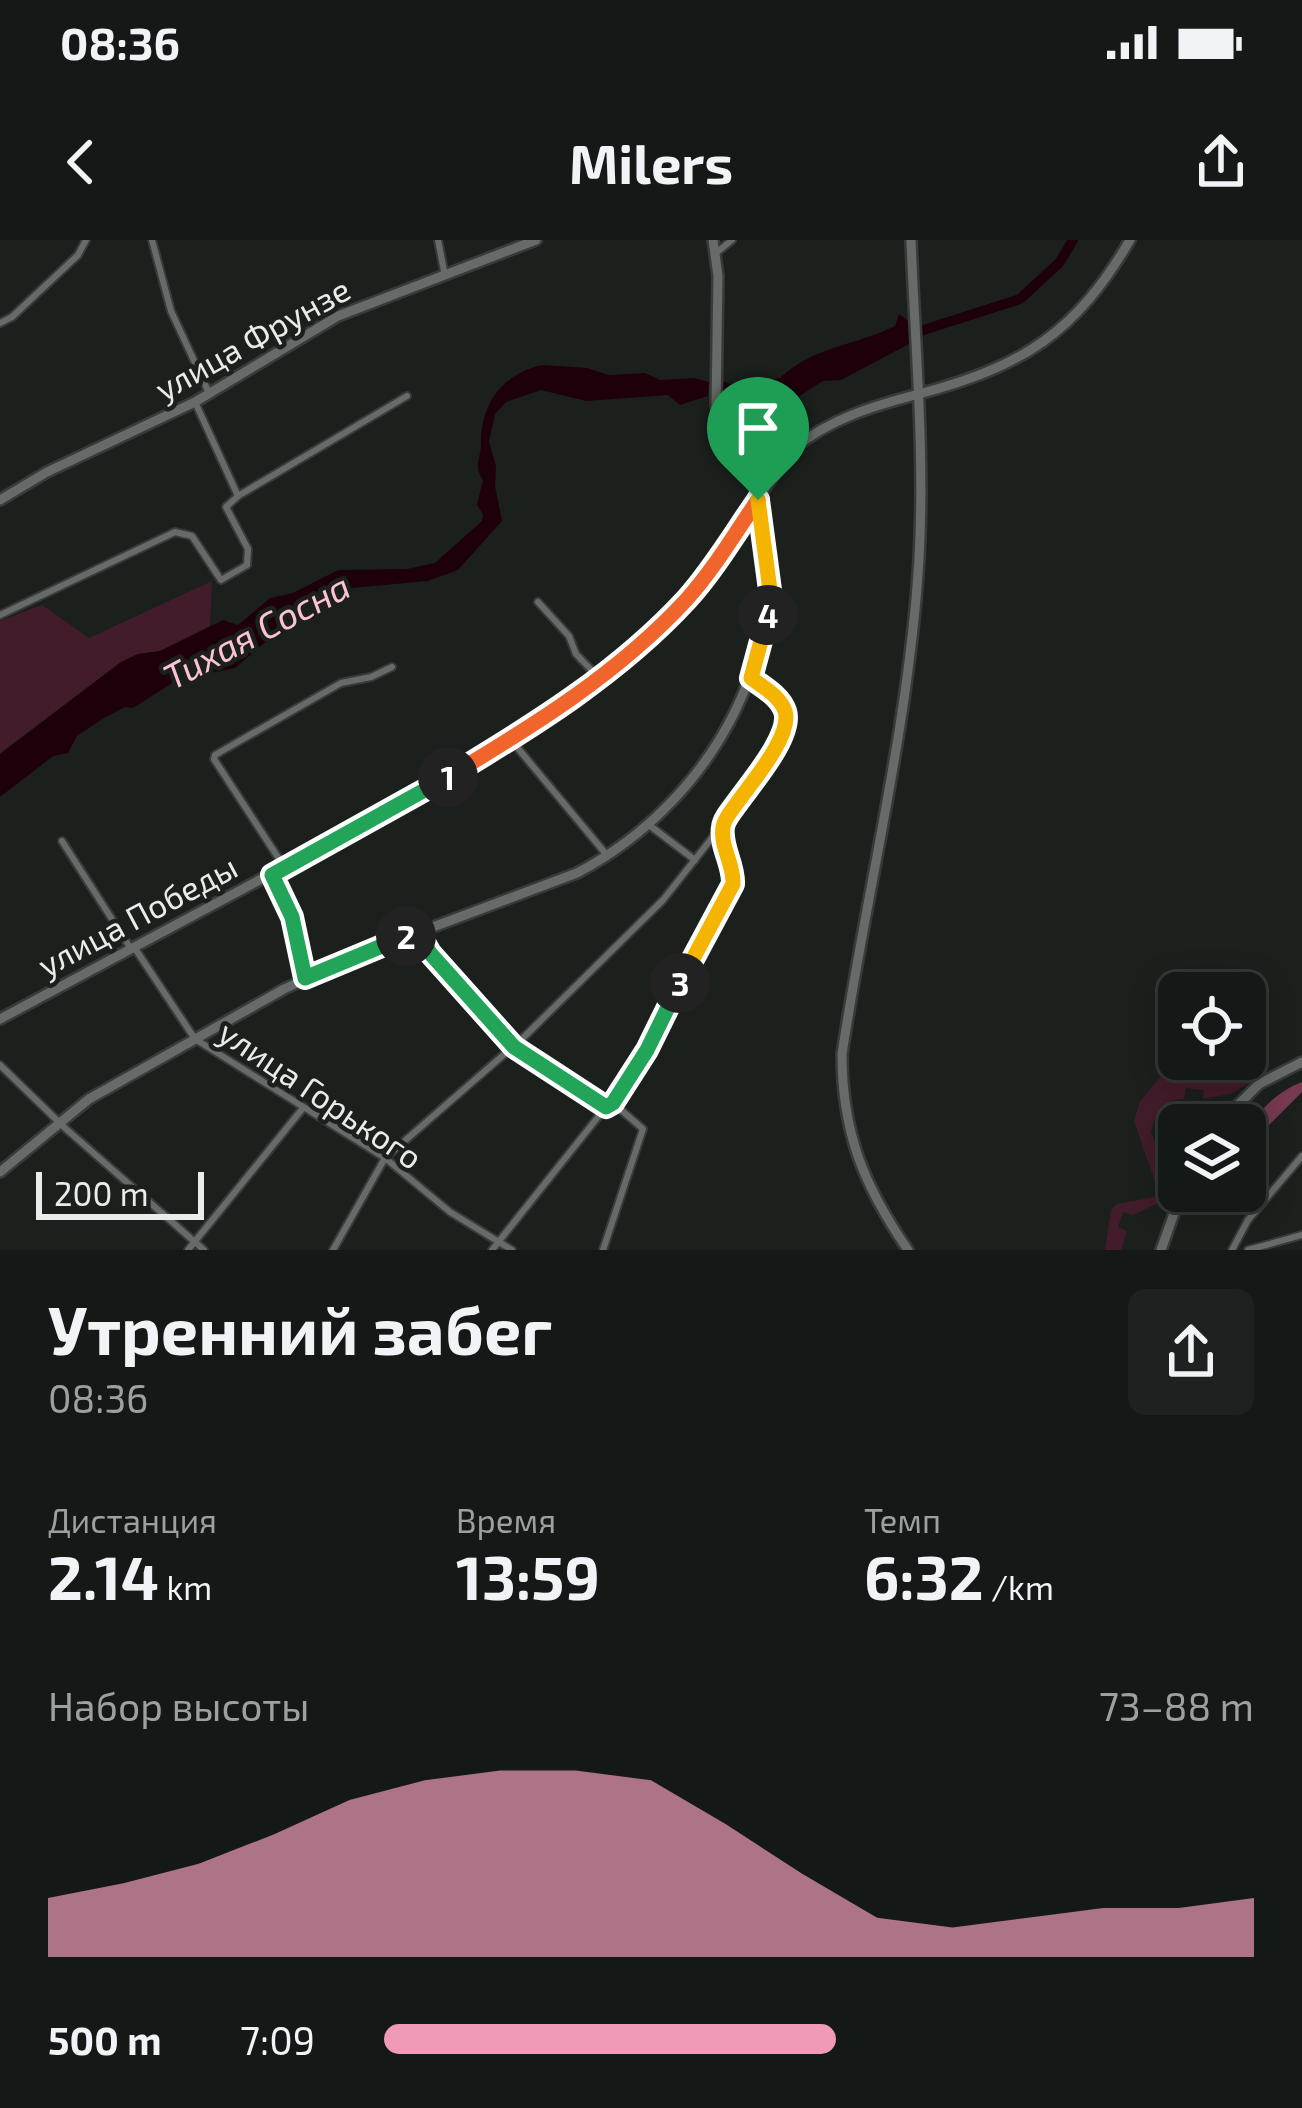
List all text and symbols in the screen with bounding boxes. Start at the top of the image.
text: 08:36 [60,15,180,69]
icon: back [48,129,114,195]
icon: share [1188,129,1254,195]
text: Milers [569,130,733,195]
street label: улица Фрунзе [148,268,357,409]
pin [707,377,809,500]
icon: arrive [725,395,791,461]
water label: Тихая Сосна [155,563,357,697]
pin: 4 [738,585,798,645]
text: 4 [757,595,779,635]
pin: 1 [418,747,478,807]
text: 1 [441,757,455,797]
street label: улица Победы [30,846,244,985]
pin: 2 [376,906,436,966]
text: 2 [396,916,416,956]
pin: 3 [650,953,710,1013]
text: 3 [671,963,689,1003]
map controls [1158,972,1266,1212]
button: locate [1158,972,1266,1080]
street label: улица Горького [211,1011,430,1178]
button: layers [1158,1104,1266,1212]
scale bar [36,1166,204,1219]
text: 200 m [54,1173,149,1213]
text: Утренний забег [48,1289,552,1368]
button: share [1128,1289,1254,1415]
text: 08:36 [48,1374,148,1421]
text: Дистанция [48,1500,217,1540]
text: Время [456,1500,556,1540]
text: Темп [864,1500,941,1540]
text: 2.14 [48,1540,159,1612]
text: 13:59 [456,1540,600,1612]
text: 6:32 [864,1540,984,1612]
text: km [159,1567,212,1607]
text: /km [984,1567,1054,1607]
text: Набор высоты [48,1682,309,1729]
text: 73–88 m [1099,1682,1254,1729]
text: 500 m [48,2016,162,2063]
text: 7:09 [240,2016,315,2063]

